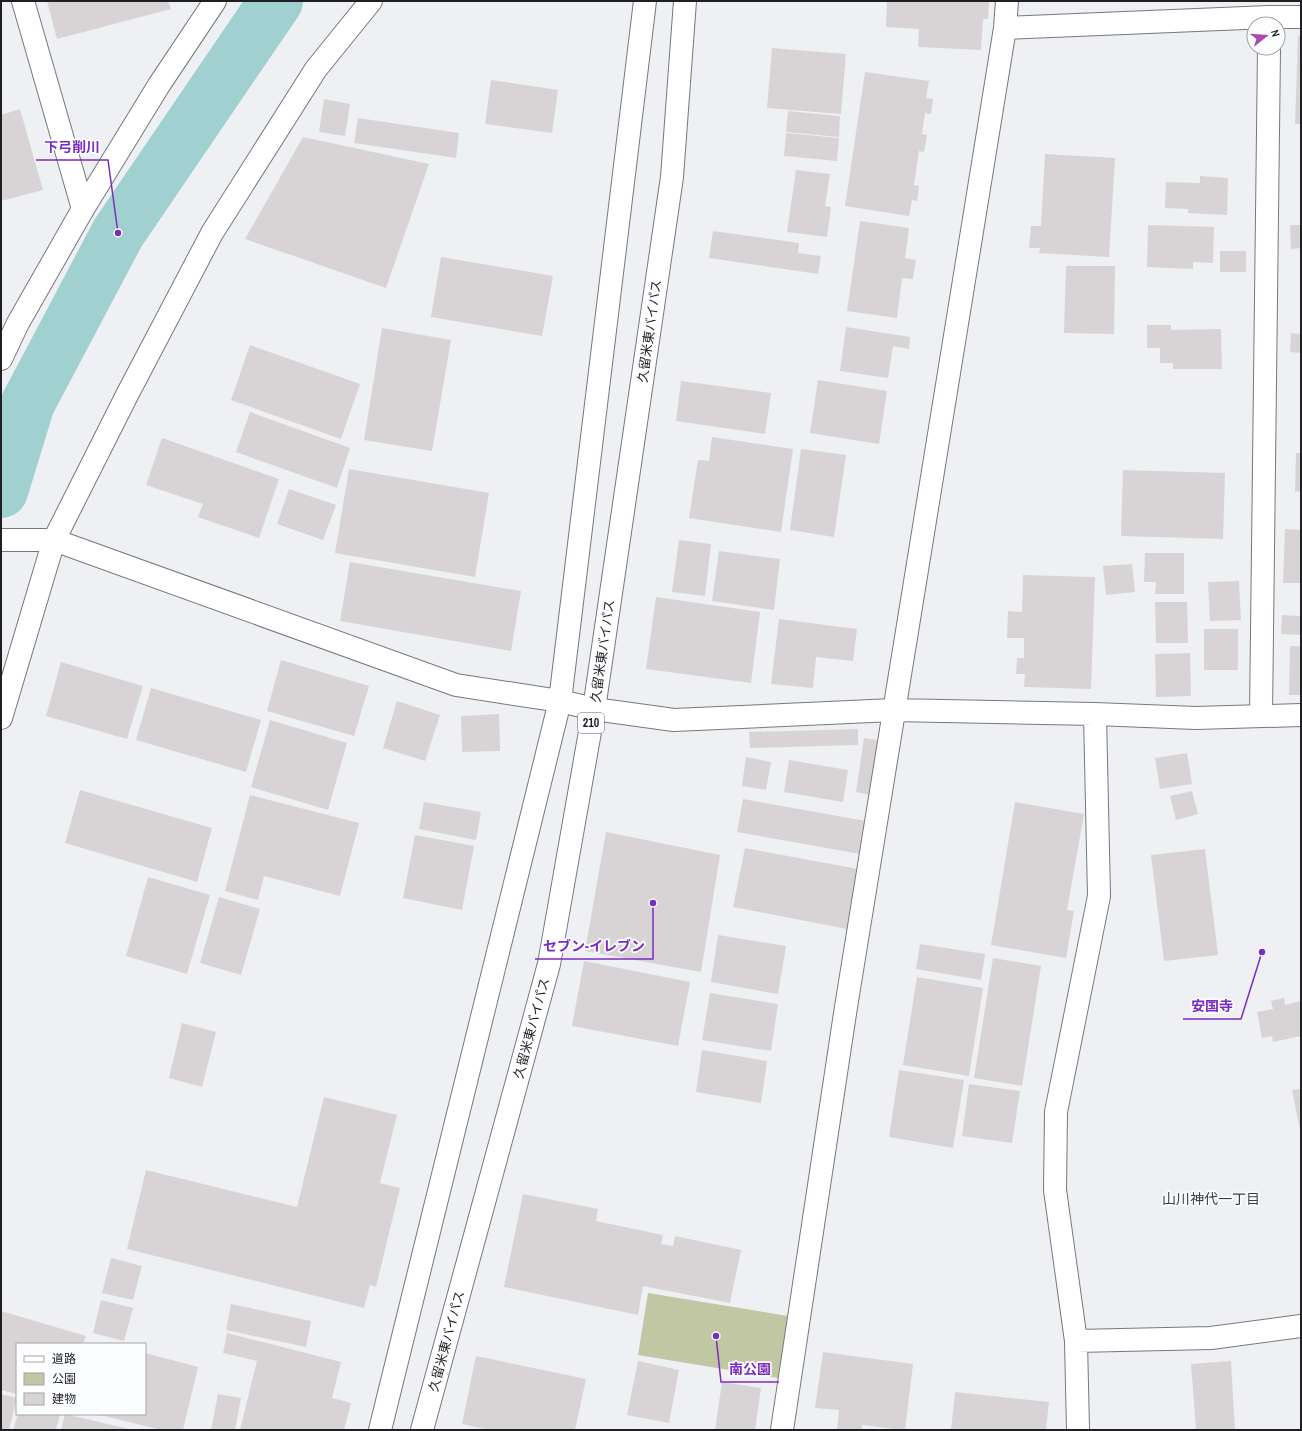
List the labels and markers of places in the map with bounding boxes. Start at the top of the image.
callout: 下弓削川 [36,134,108,160]
callout: セブン-イレブン [535,933,653,959]
callout: 安国寺 [1183,993,1241,1019]
callout: 南公園 [721,1356,779,1382]

